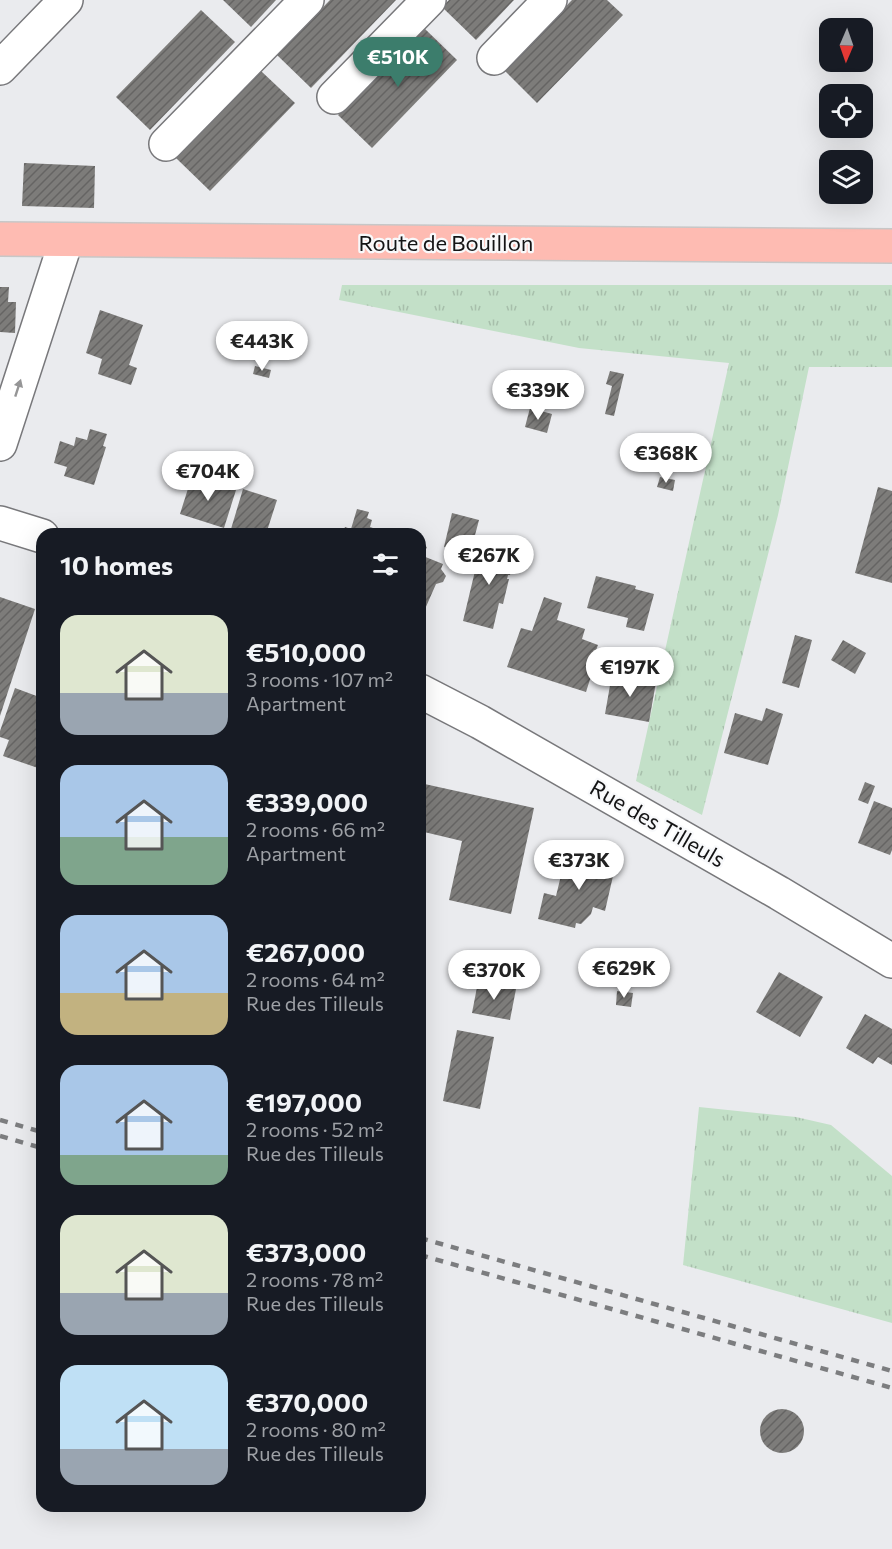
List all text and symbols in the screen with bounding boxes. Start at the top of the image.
north arrow [819,18,873,72]
map controls [819,18,873,204]
pin: €510K [356,37,440,88]
text: €510K [367,44,429,68]
button: locate [819,84,873,138]
button: layers [819,150,873,204]
street label: Route de Bouillon [359,229,533,256]
pin: €443K [220,321,304,372]
text: €443K [230,328,294,352]
pin: €339K [496,370,580,421]
text: €339K [506,377,570,401]
one-way arrow [14,379,23,397]
pin: €368K [624,433,708,484]
text: €368K [634,440,698,464]
pin: €704K [166,451,250,502]
text: €704K [176,458,240,482]
pin: €267K [447,535,531,586]
text: €267K [458,542,520,566]
icon: filters [369,548,402,581]
text: 10 homes [60,549,173,580]
text: €510,000 [246,636,366,667]
icon: home [108,639,180,711]
pin: €197K [588,647,672,698]
text: €197K [600,654,660,678]
text: 3 rooms · 107 m² [246,667,393,691]
text: Apartment [246,691,346,715]
street label: Rue des Tilleuls [586,773,730,873]
text: €339,000 [246,786,368,817]
icon: home [108,789,180,861]
text: 2 rooms · 66 m² [246,817,385,841]
pin: €373K [537,840,621,891]
text: Apartment [246,841,346,865]
text: €373K [548,847,610,871]
text: €267,000 [246,936,365,967]
icon: home [108,939,180,1011]
pin: €629K [582,948,666,999]
pin: €370K [452,950,536,1001]
text: €629K [592,955,656,979]
text: €370K [462,957,526,981]
text: 2 rooms · 64 m² [246,967,385,991]
text: Rue des Tilleuls [246,991,384,1015]
text: €197,000 [246,1086,362,1117]
icon: home [108,1089,180,1161]
text: 2 rooms · 52 m² [246,1117,383,1141]
text: Rue des Tilleuls [246,1141,384,1165]
text: €373,000 [246,1236,366,1267]
icon: home [108,1239,180,1311]
text: 2 rooms · 78 m² [246,1267,383,1291]
text: Rue des Tilleuls [246,1291,384,1315]
text: €370,000 [246,1386,368,1417]
icon: home [108,1389,180,1461]
text: 2 rooms · 80 m² [246,1417,386,1441]
text: Rue des Tilleuls [246,1441,384,1465]

